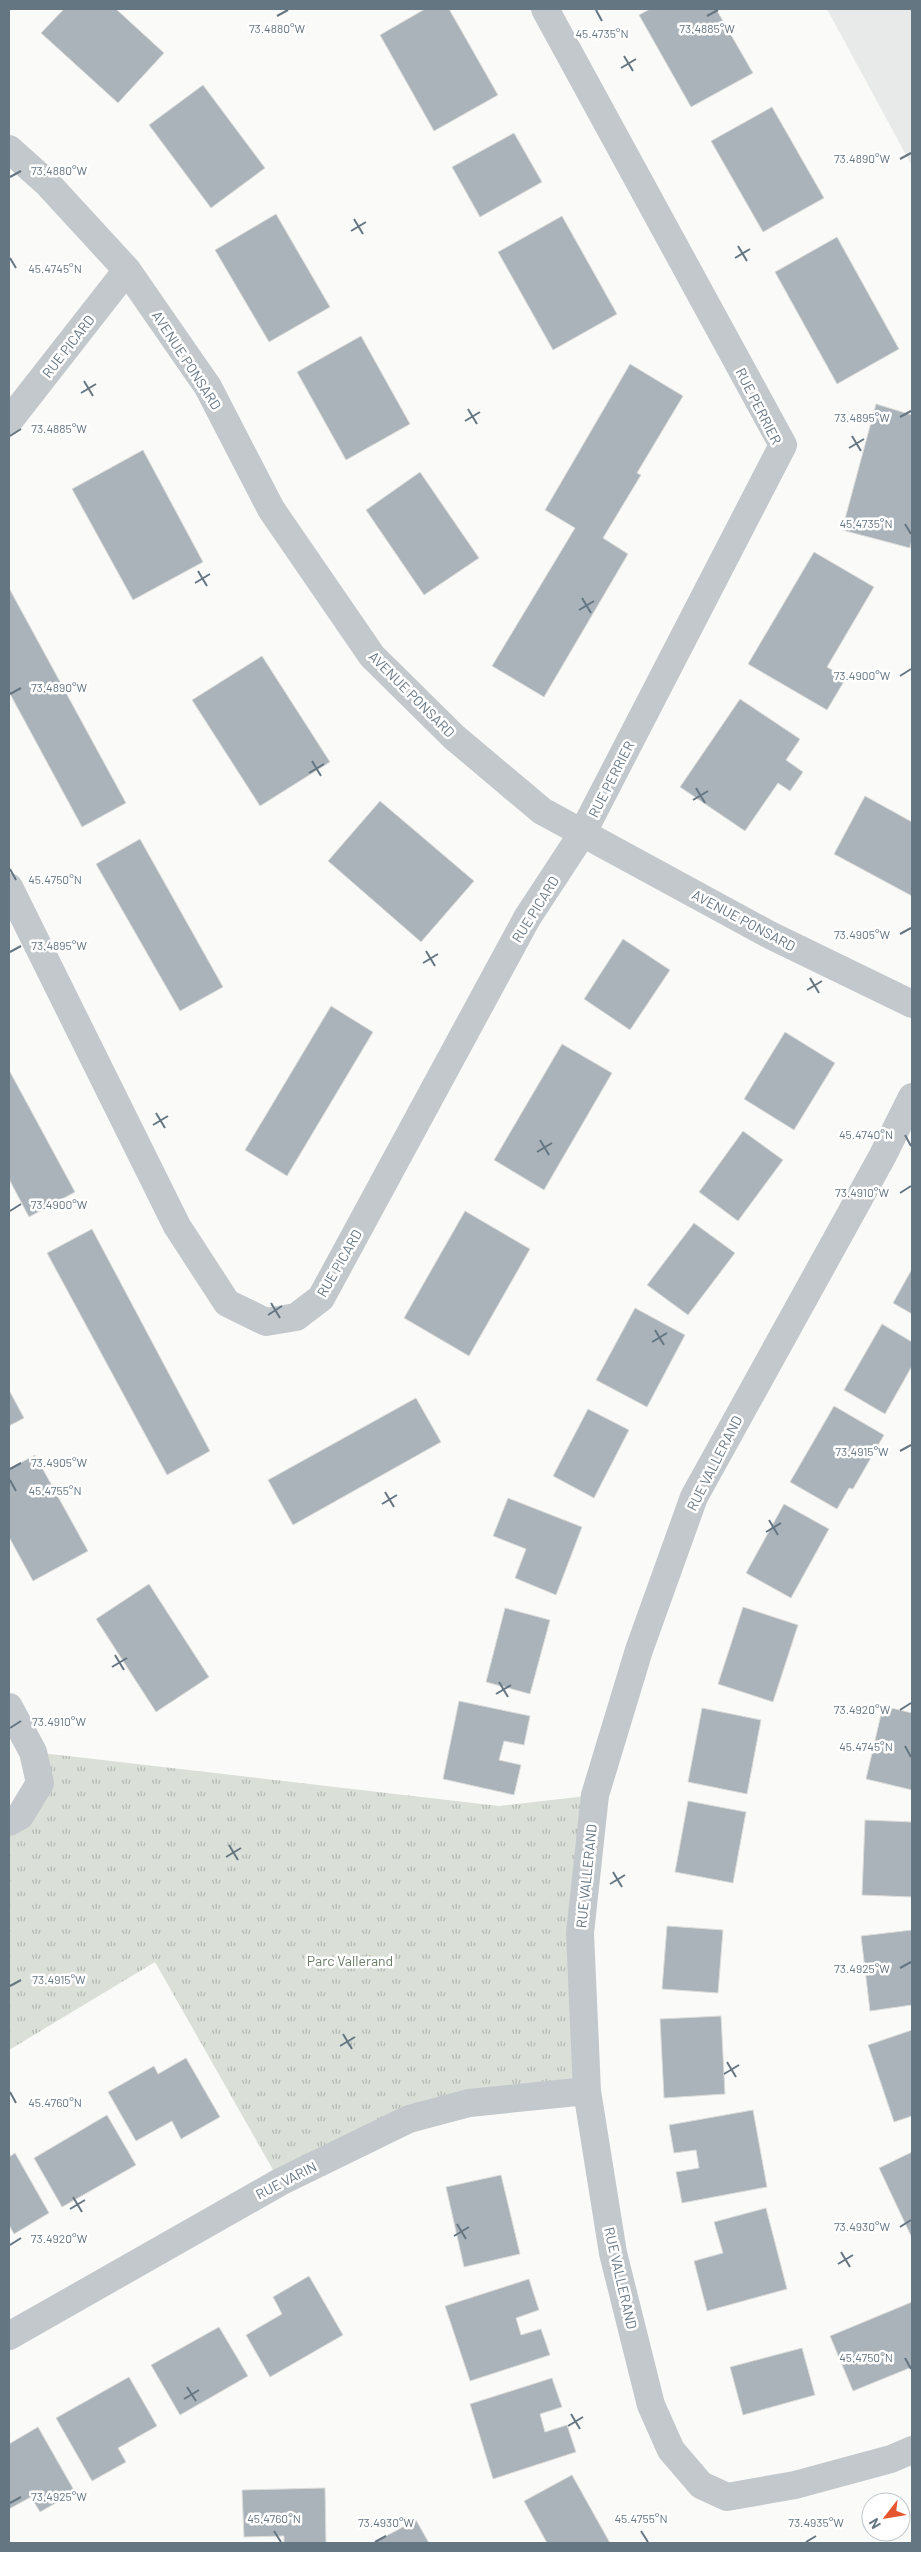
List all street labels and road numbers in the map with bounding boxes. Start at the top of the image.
street label: AVENUE PONSARD [149,307,225,413]
street label: RUE PICARD [38,311,98,381]
street label: RUE PERRIER [732,365,786,447]
street label: AVENUE PONSARD [366,648,458,740]
street label: RUE PERRIER [584,738,638,820]
street label: RUE PICARD [508,873,562,945]
street label: AVENUE PONSARD [689,886,799,954]
street label: RUE PICARD [313,1226,365,1300]
street label: RUE VALLERAND [683,1413,745,1513]
street label: RUE VALLERAND [572,1823,600,1929]
street label: RUE VARIN [253,2157,319,2203]
street label: RUE VALLERAND [601,2225,641,2331]

